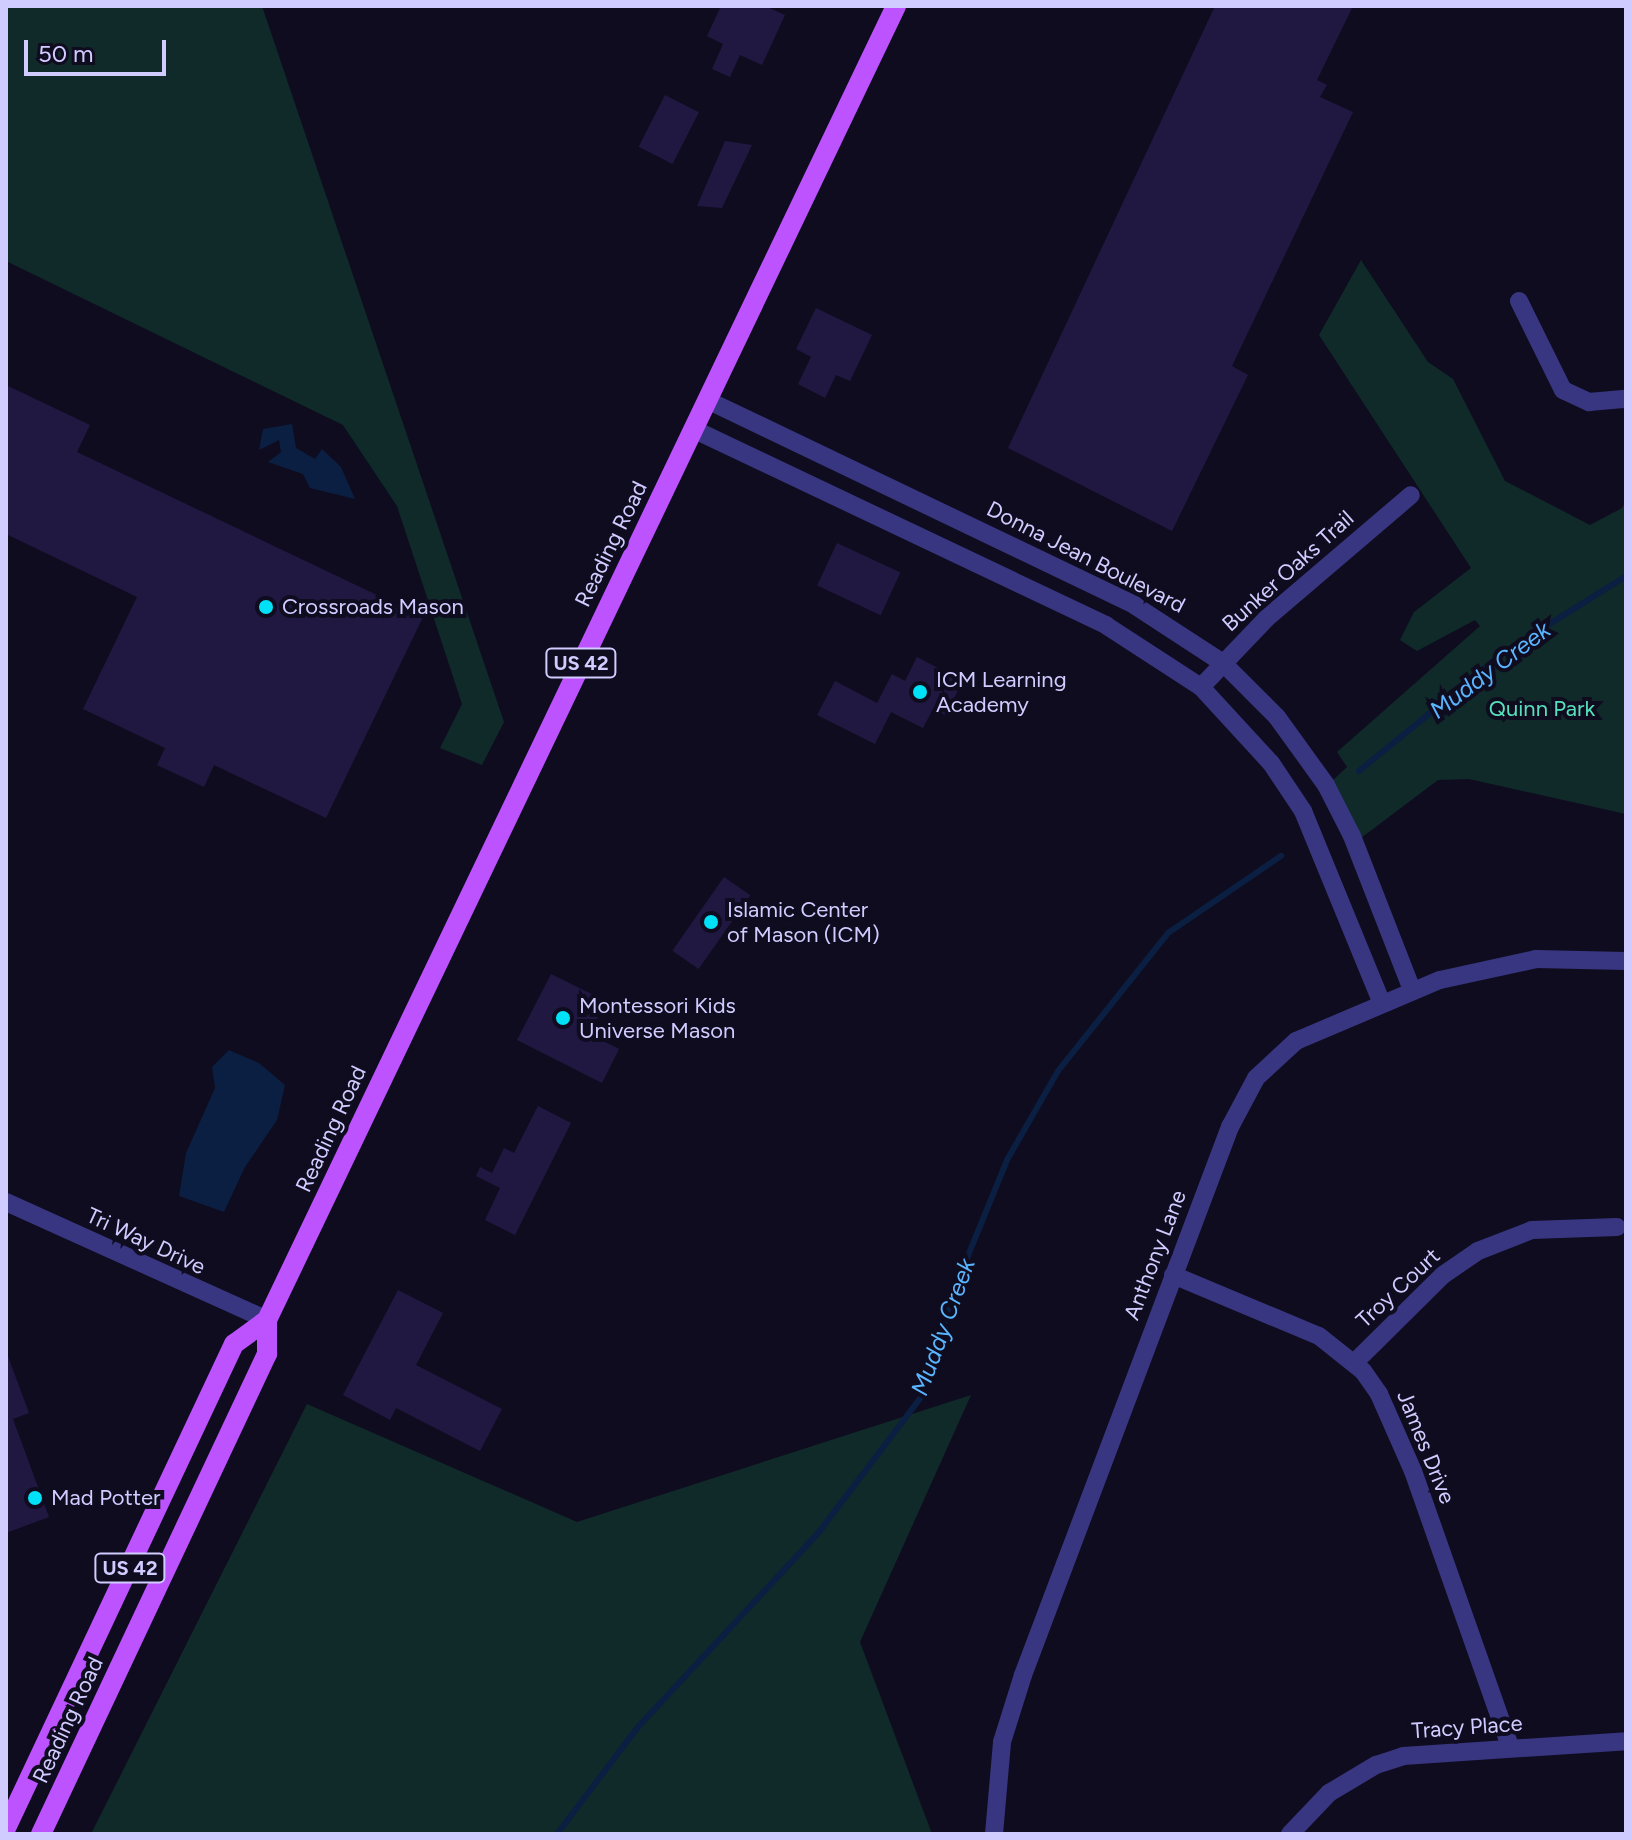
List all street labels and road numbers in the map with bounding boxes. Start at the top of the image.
street label: Reading Road [569,477,653,611]
street label: Donna Jean Boulevard [982,495,1190,619]
street label: Bunker Oaks Trail [1217,505,1359,637]
road number: US 42 [545,647,617,679]
street label: Reading Road [290,1062,372,1196]
street label: Anthony Lane [1118,1187,1192,1323]
street label: Tri Way Drive [82,1202,210,1280]
street label: Troy Court [1351,1243,1445,1333]
street label: James Drive [1391,1386,1461,1508]
road number: US 42 [94,1552,166,1584]
street label: Reading Road [27,1653,109,1787]
street label: Tracy Place [1411,1710,1523,1744]

